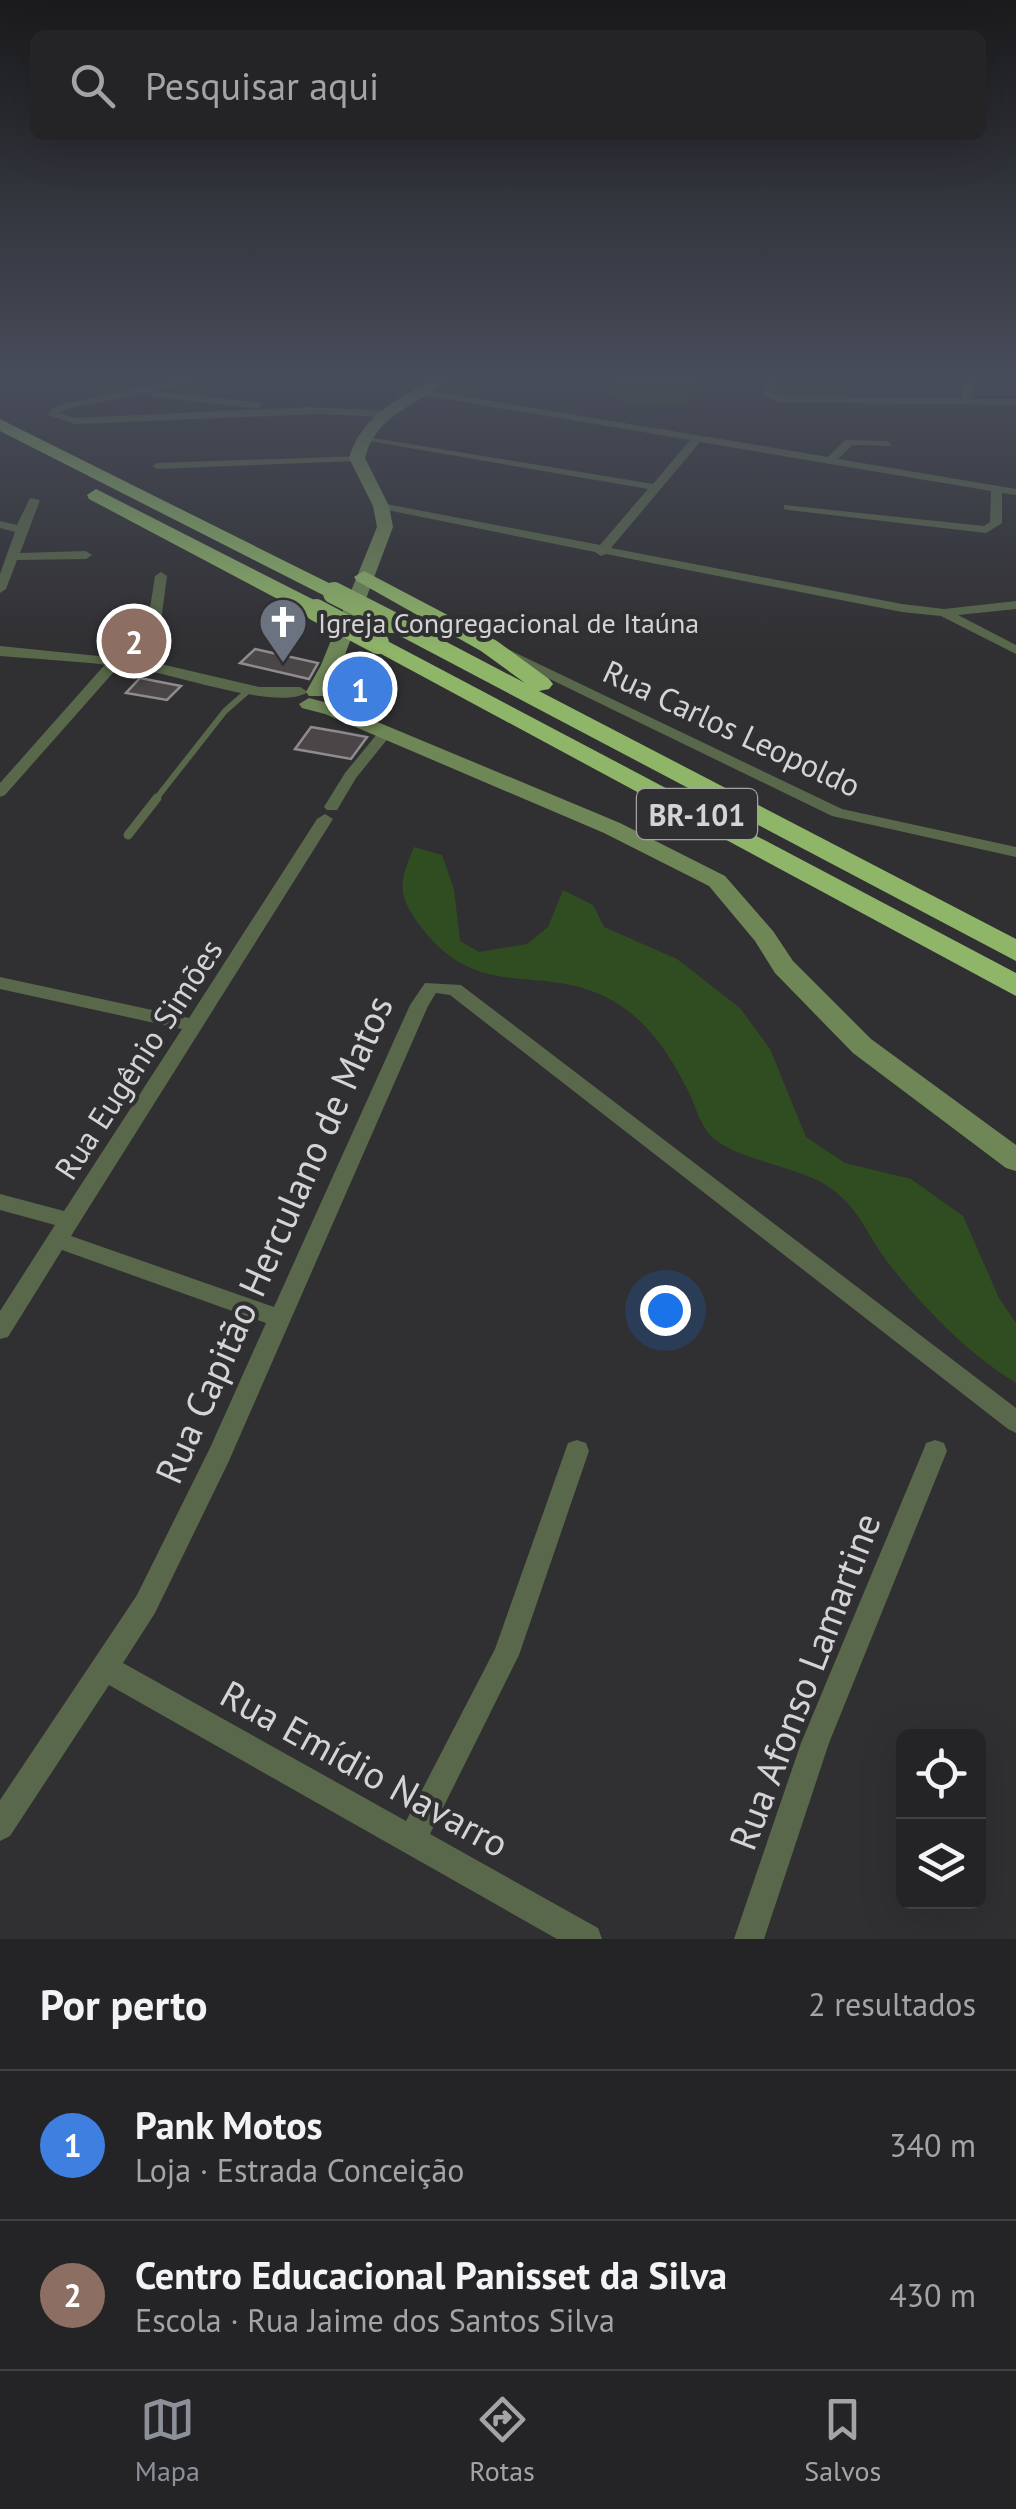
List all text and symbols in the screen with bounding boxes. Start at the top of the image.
search box [30,30,986,140]
icon: search [65,58,120,113]
text: Pesquisar aqui [145,61,379,110]
church icon: Igreja Congregacional de Itaúna [257,596,309,664]
pin: 2 [102,604,166,678]
place label: Igreja Congregacional de Itaúna [318,604,699,641]
street label: Rua Carlos Leopoldo [597,650,867,806]
pin: 1 [328,652,392,726]
road number: BR-101 [637,789,757,839]
street label: Rua Eugênio Simões [45,931,231,1187]
street label: Rua Capitão Herculano de Matos [143,987,403,1491]
your location [640,1285,691,1336]
street label: Rua Afonso Lamartine [717,1506,891,1856]
street label: Rua Emídio Navarro [212,1669,518,1867]
map controls [896,1729,986,1909]
button: locate [896,1729,986,1819]
button: layers [896,1819,986,1909]
text: Por perto [40,1977,207,2032]
text: 2 resultados [808,1983,976,2025]
text: Pank Motos [135,2100,323,2149]
text: 1 [63,2124,82,2166]
text: 340 m [889,2124,976,2166]
text: Loja · Estrada Conceição [135,2149,465,2191]
text: Centro Educacional Panisset da Silva [135,2250,727,2299]
text: 2 [63,2274,82,2316]
text: 430 m [889,2274,976,2316]
text: Escola · Rua Jaime dos Santos Silva [135,2299,615,2341]
tab: Mapa [135,2392,200,2489]
tab: Rotas [469,2392,535,2489]
tab: Salvos [804,2392,881,2489]

